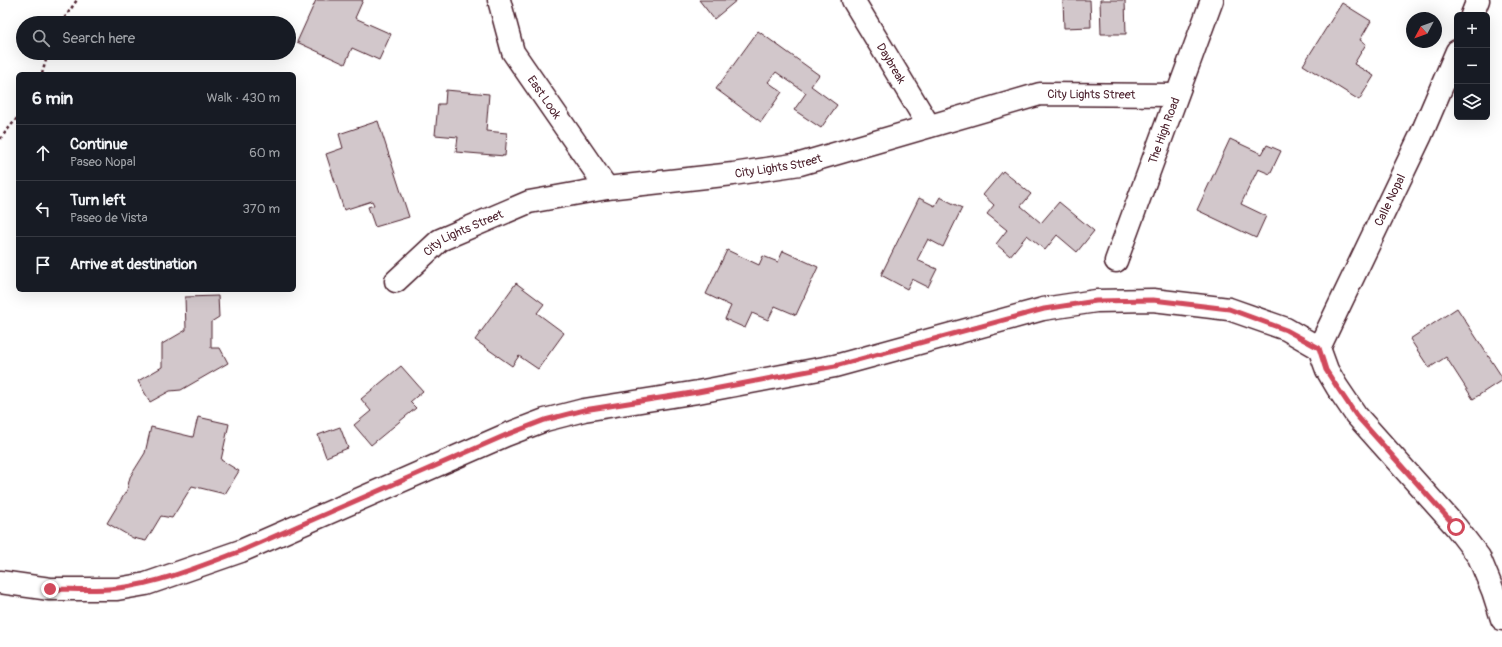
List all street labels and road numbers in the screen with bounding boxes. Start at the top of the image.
street label: Daybreak [873,40,909,86]
street label: East Look [524,73,565,122]
street label: City Lights Street [1047,87,1136,102]
street label: The High Road [1145,95,1183,166]
street label: City Lights Street [734,150,824,181]
street label: Calle Nopal [1371,171,1409,229]
street label: City Lights Street [420,206,506,259]

